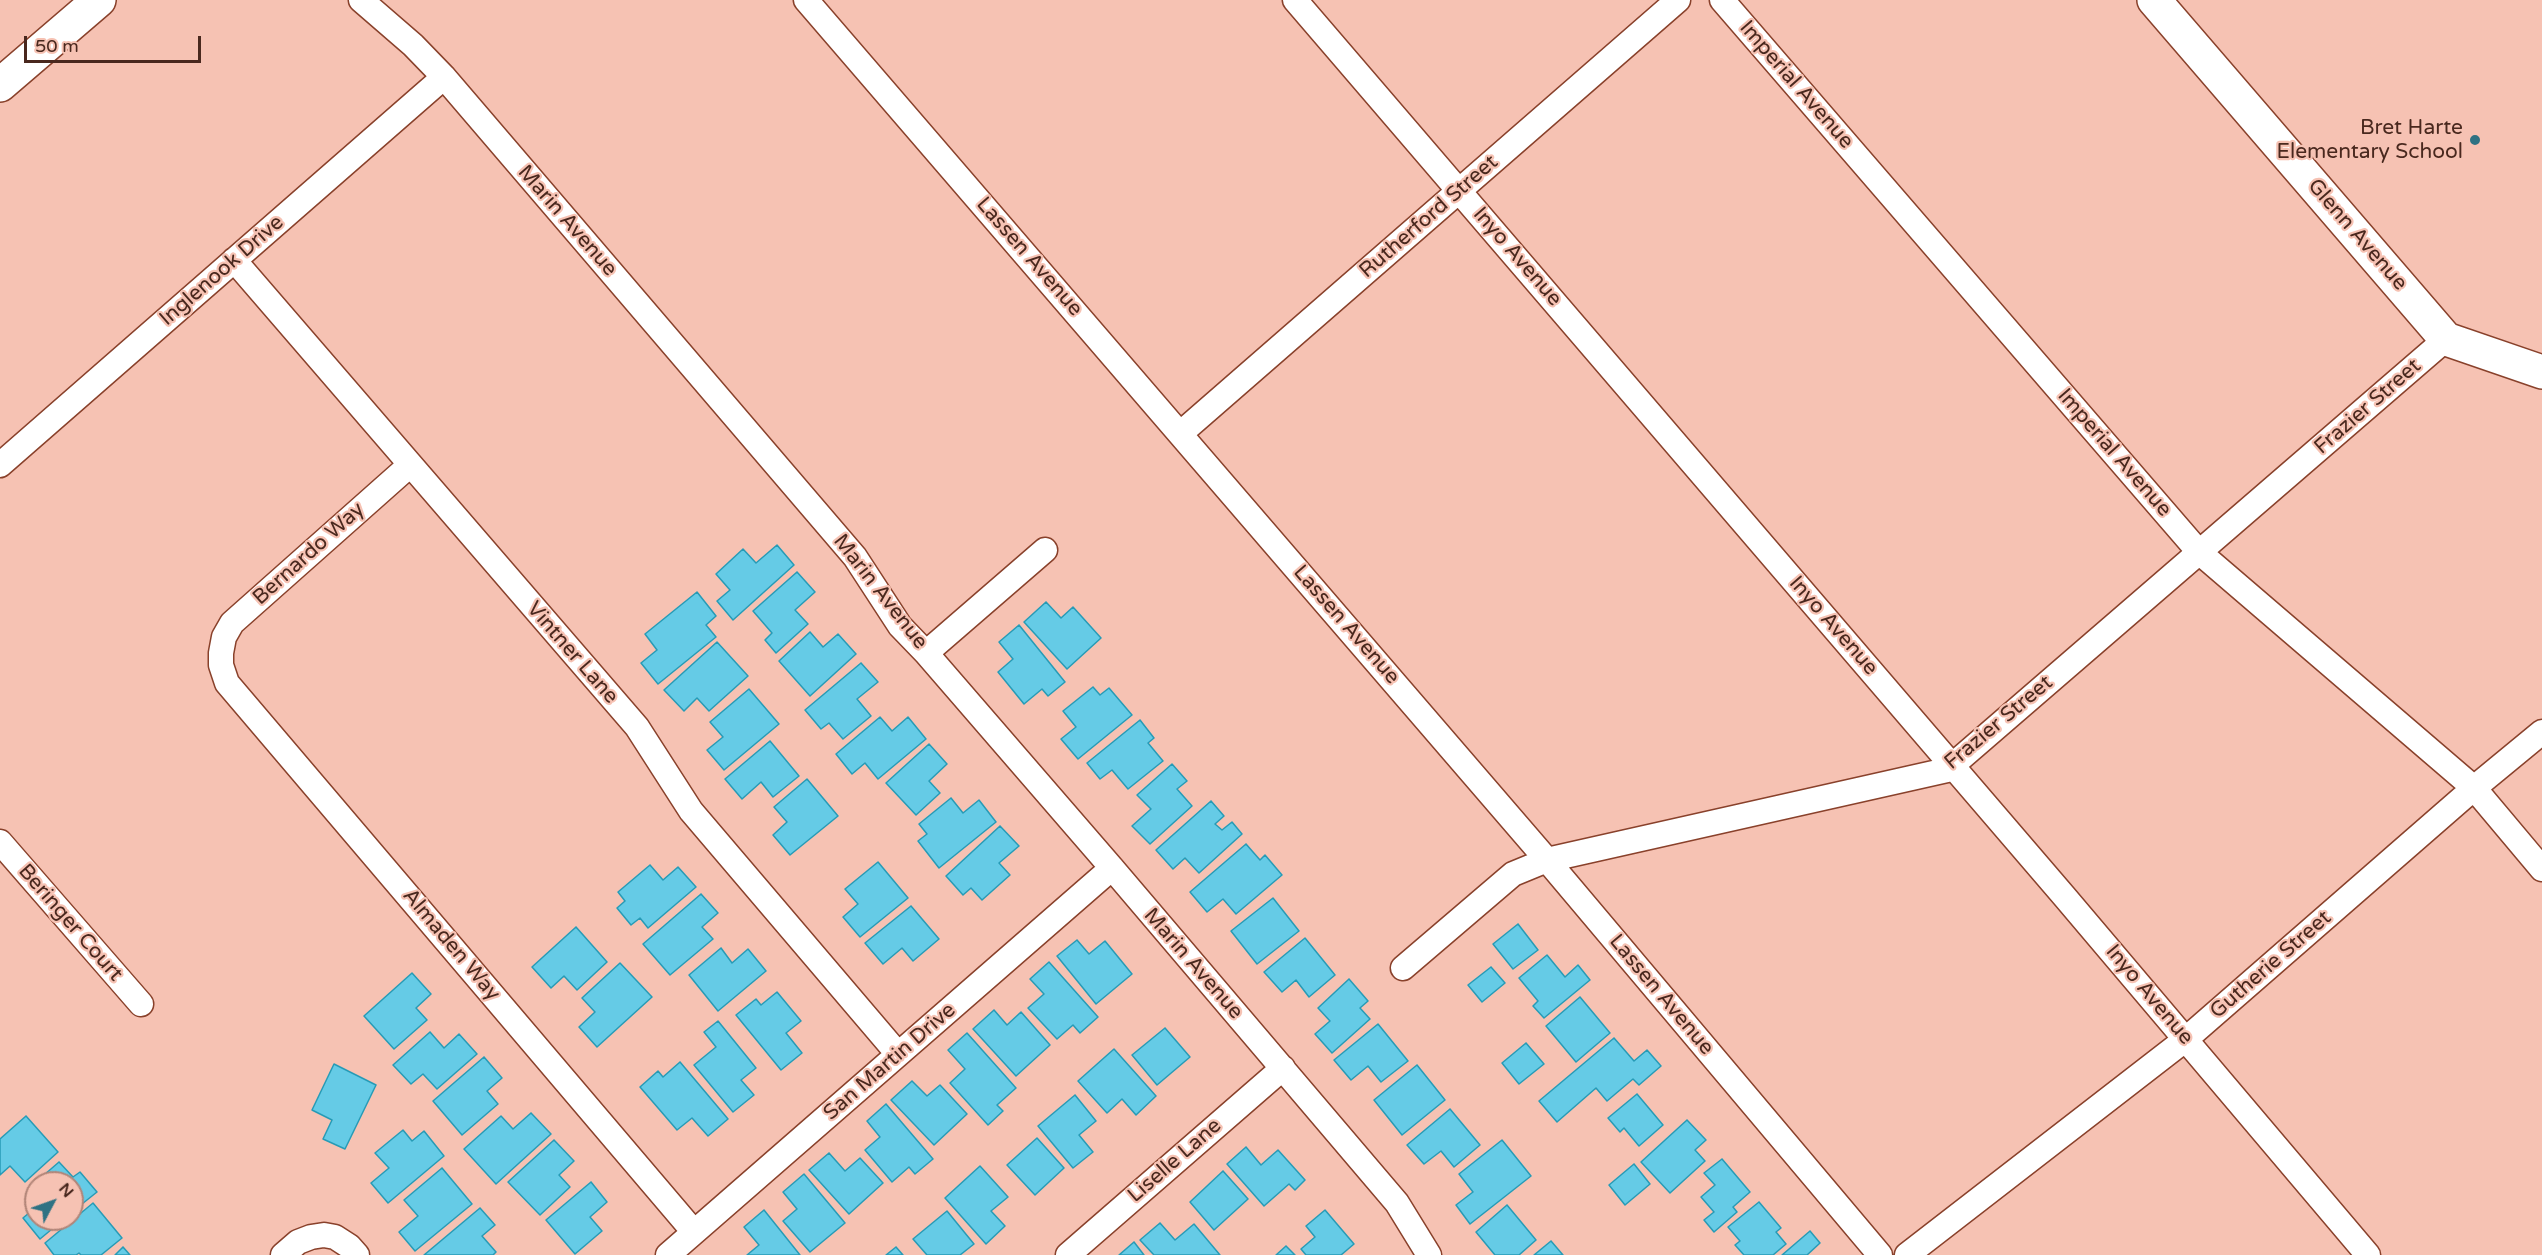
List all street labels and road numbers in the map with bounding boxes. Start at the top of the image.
street label: Imperial Avenue [1734,16,1858,154]
street label: Rutherford Street [1355,150,1503,284]
street label: Marin Avenue [512,160,622,282]
street label: Glenn Avenue [2302,174,2412,296]
street label: Lassen Avenue [970,192,1088,322]
street label: Inyo Avenue [1467,202,1567,312]
street label: Inglenook Drive [155,210,289,332]
street label: Frazier Street [2309,354,2427,460]
street label: Imperial Avenue [2052,384,2176,522]
street label: Bernardo Way [248,497,370,611]
street label: Marin Avenue [827,530,933,654]
street label: Lassen Avenue [1287,560,1405,690]
street label: Inyo Avenue [1783,571,1883,681]
street label: Vintner Lane [521,597,623,709]
street label: Frazier Street [1940,671,2058,775]
street label: Beringer Court [12,859,128,987]
street label: Almaden Way [397,884,505,1006]
street label: Marin Avenue [1138,903,1248,1025]
street label: Gutherie Street [2205,906,2337,1024]
street label: Lassen Avenue [1603,930,1719,1060]
street label: Inyo Avenue [2100,940,2198,1050]
street label: San Martin Drive [819,998,961,1126]
street label: Liselle Lane [1123,1114,1227,1208]

